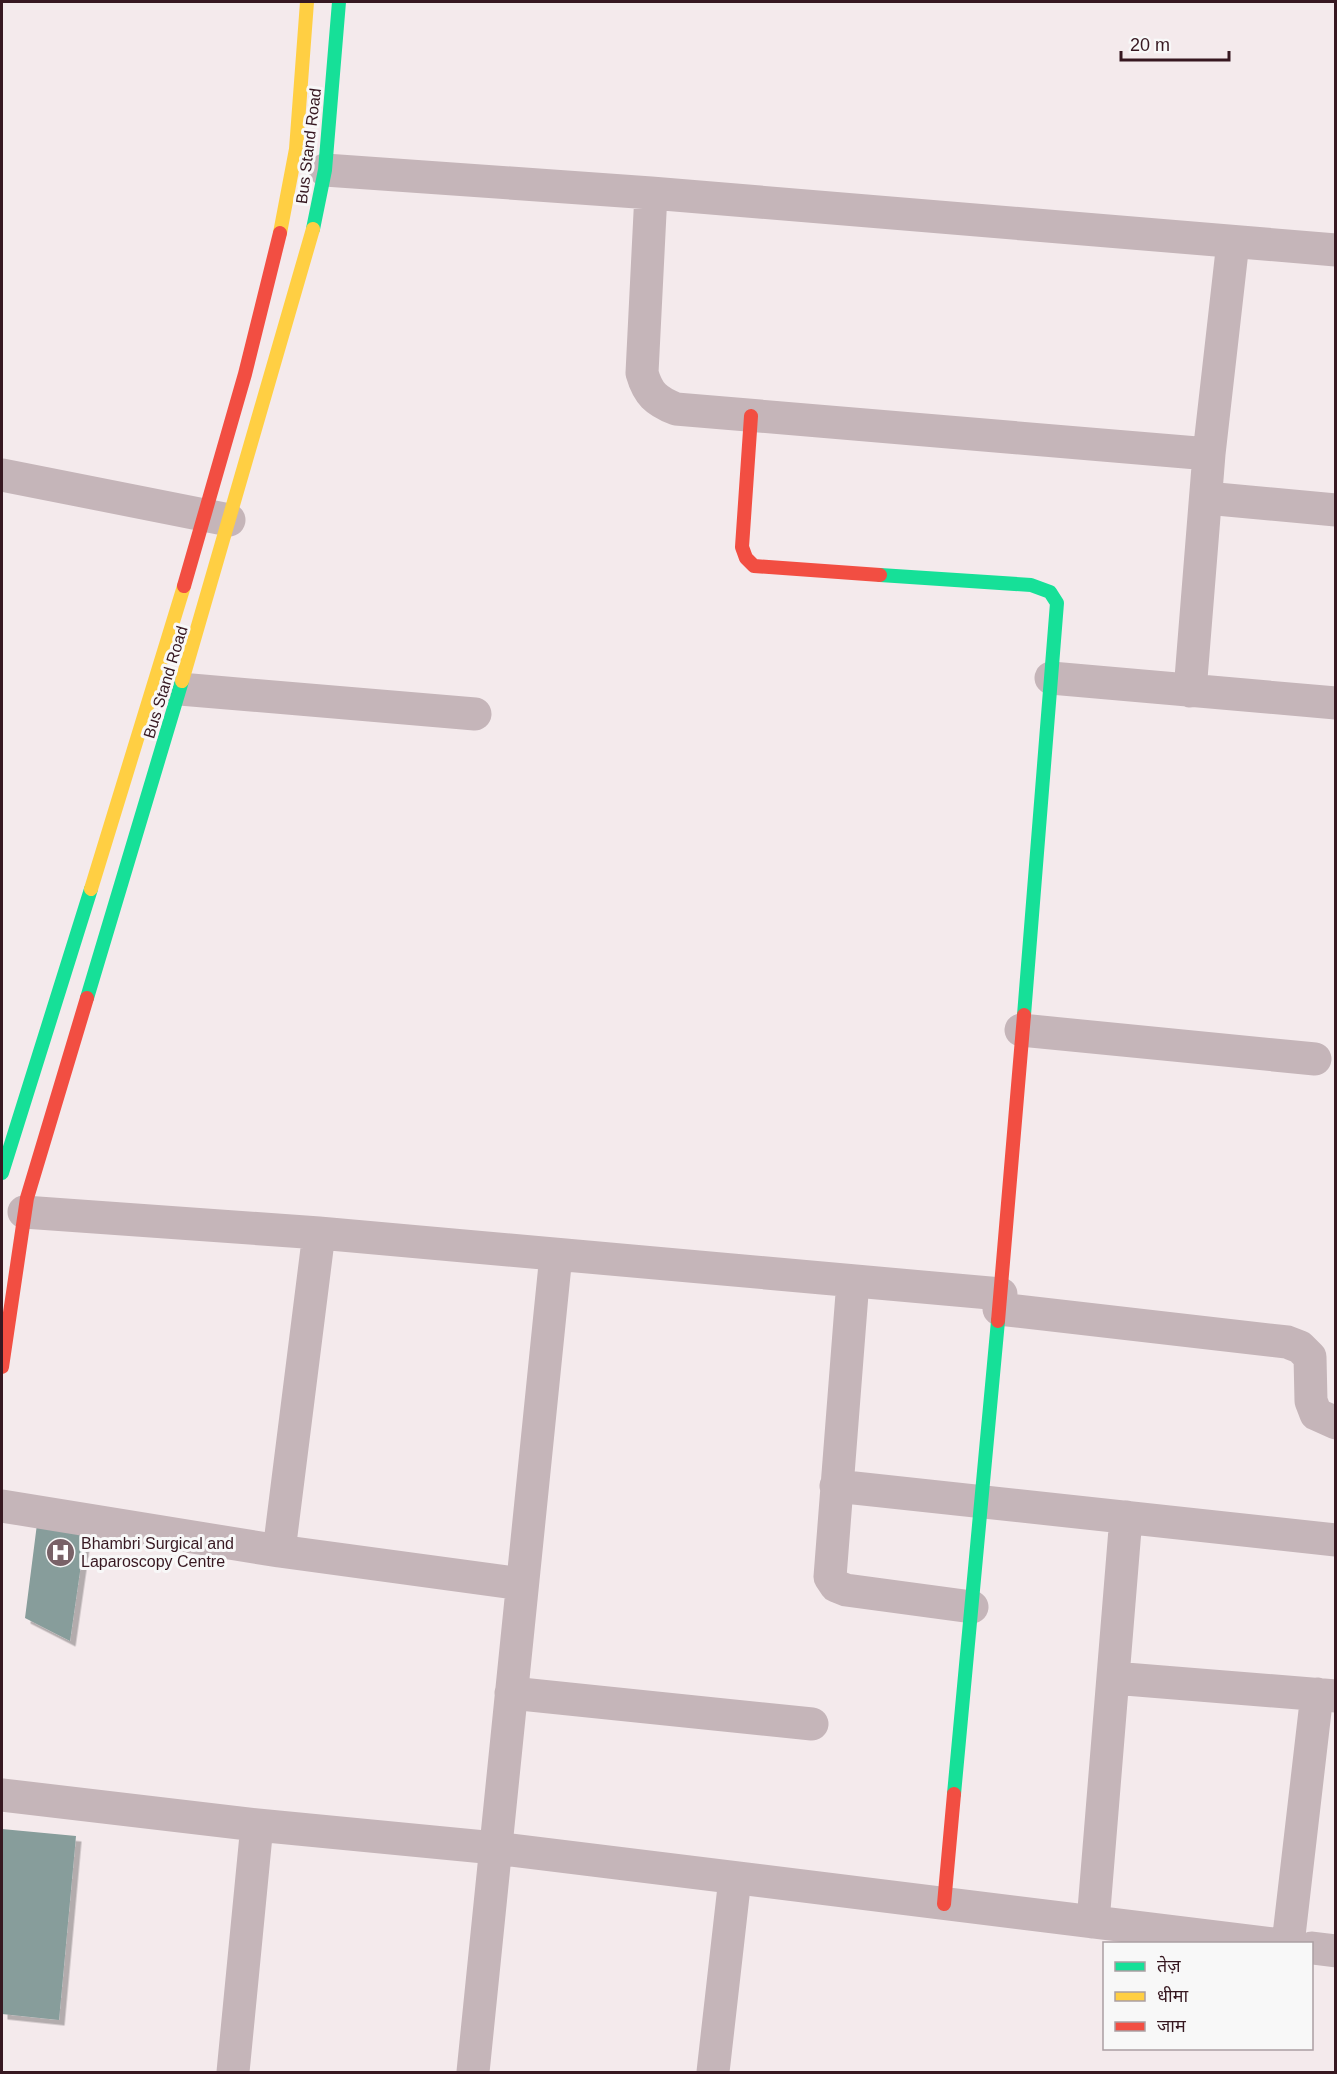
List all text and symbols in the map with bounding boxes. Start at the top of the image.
scale bar [1121,24,1229,62]
text: 20 m [1130,35,1170,55]
street label: Bus Stand Road [293,87,324,205]
street label: Bus Stand Road [140,624,191,740]
place label: Bhambri Surgical and Laparoscopy Centre [81,1535,234,1570]
hospital icon: Bhambri Surgical and Laparoscopy Centre [44,1536,76,1568]
legend [1103,1942,1313,2050]
text: तेज़ [1157,1955,1181,1976]
text: धीमा [1157,1986,1188,2006]
text: जाम [1157,2016,1187,2036]

